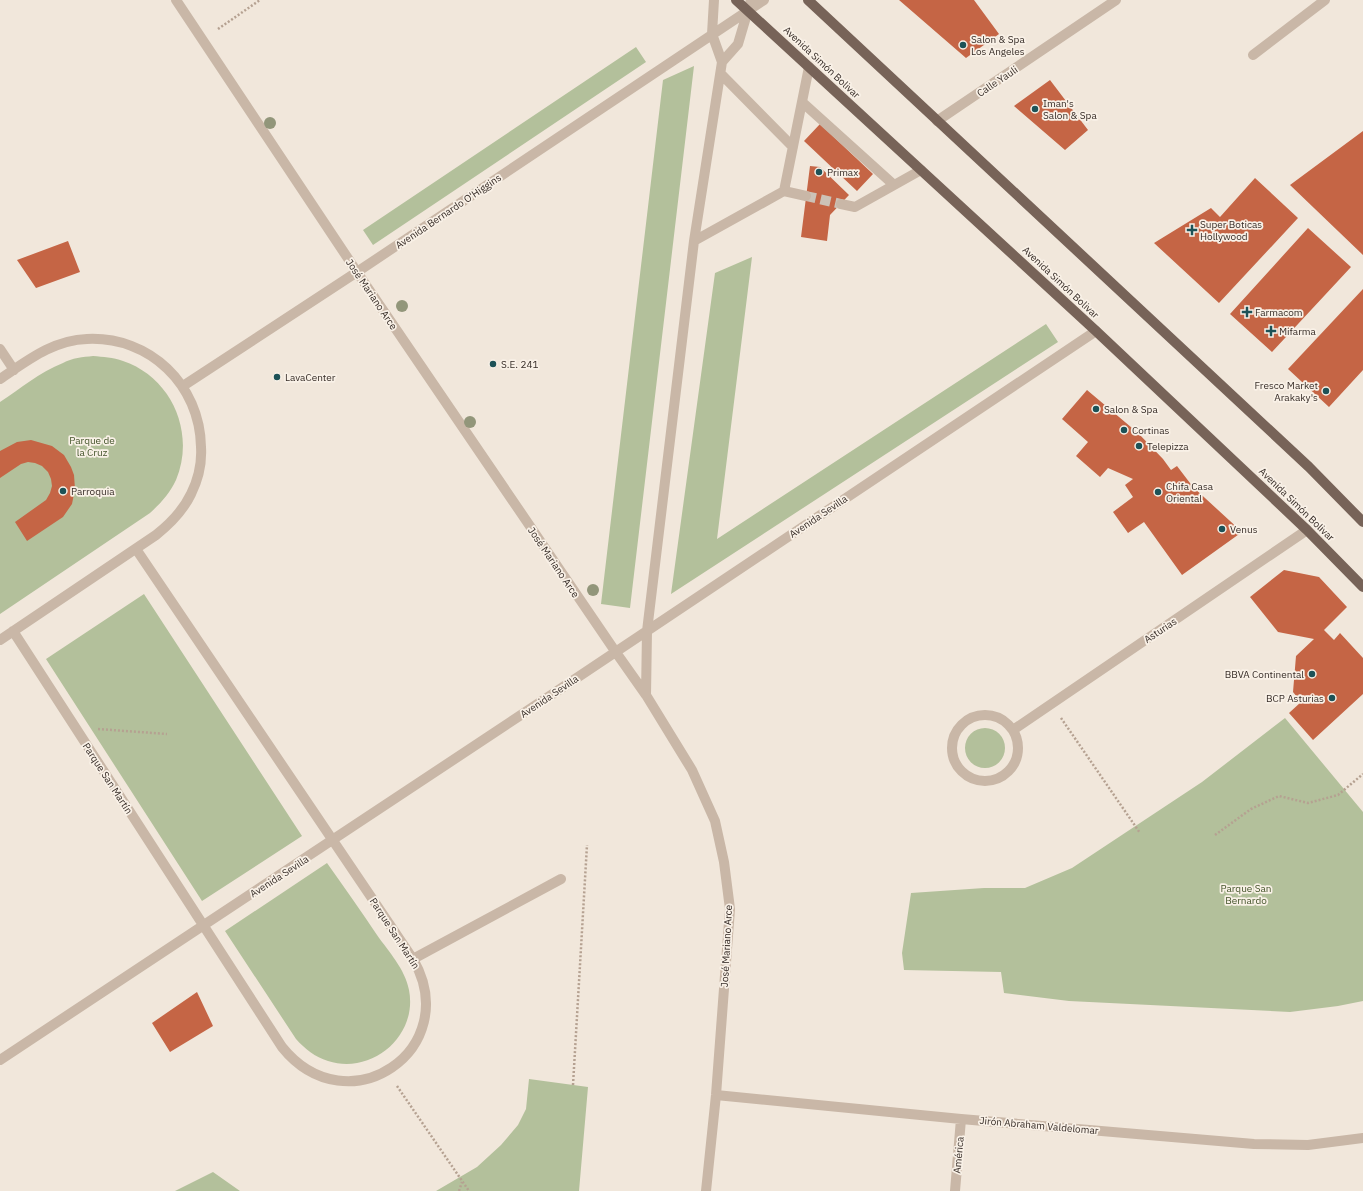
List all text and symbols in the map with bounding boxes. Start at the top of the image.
street label: Avenida Simón Bolivar [781,23,863,101]
place label: Salon & Spa Los Angeles [971,33,1025,58]
marker: Salon & Spa Los Angeles [958,40,968,50]
street label: Calle Yauli [974,63,1020,100]
place label: Iman's Salon & Spa [1043,97,1097,122]
marker: Iman's Salon & Spa [1030,104,1040,114]
place label: Primax [827,166,858,179]
marker: Primax [814,167,824,177]
street label: Avenida Bernardo O'Higgins [393,171,504,252]
place label: Super Boticas Hollywood [1200,218,1262,243]
marker: Super Boticas Hollywood [1187,225,1197,235]
street label: Avenida Simón Bolivar [1020,243,1102,321]
street label: José Mariano Arce [343,256,400,333]
place label: Farmacom [1255,306,1303,319]
marker: Farmacom [1242,307,1252,317]
place label: Mifarma [1279,325,1317,338]
marker: Mifarma [1266,326,1276,336]
place label: S.E. 241 [501,358,538,371]
marker: S.E. 241 [488,359,498,369]
place label: LavaCenter [285,371,336,384]
marker: LavaCenter [272,372,282,382]
place label: Fresco Market Arakaky's [1254,379,1318,404]
marker: Fresco Market Arakaky's [1321,386,1331,396]
place label: Salon & Spa [1104,403,1158,416]
marker: Salon & Spa [1091,404,1101,414]
place label: Cortinas [1132,424,1170,437]
marker: Cortinas [1119,425,1129,435]
park label: Parque de la Cruz [69,434,115,459]
place label: Telepizza [1147,440,1189,453]
marker: Telepizza [1134,441,1144,451]
street label: Avenida Simón Bolivar [1256,465,1337,544]
place label: Chifa Casa Oriental [1166,480,1214,505]
place label: Parroquia [71,485,115,498]
marker: Parroquia [58,486,68,496]
marker: Chifa Casa Oriental [1153,487,1163,497]
street label: Avenida Sevilla [787,492,850,541]
place label: Venus [1230,523,1258,536]
street label: José Mariano Arce [525,524,582,601]
marker: Venus [1217,524,1227,534]
street label: Asturias [1141,615,1179,646]
place label: BBVA Continental [1225,668,1304,681]
marker: BBVA Continental [1307,669,1317,679]
street label: Avenida Sevilla [518,672,581,721]
place label: BCP Asturias [1266,692,1324,705]
marker: BCP Asturias [1327,693,1337,703]
street label: Parque San Martín [80,740,135,816]
street label: Avenida Sevilla [247,852,312,900]
park label: Parque San Bernardo [1220,882,1272,907]
street label: Parque San Martín [367,895,422,971]
street label: José Mariano Arce [718,904,735,988]
street label: Jirón Abraham Valdelomar [979,1114,1099,1137]
street label: América [950,1135,967,1174]

